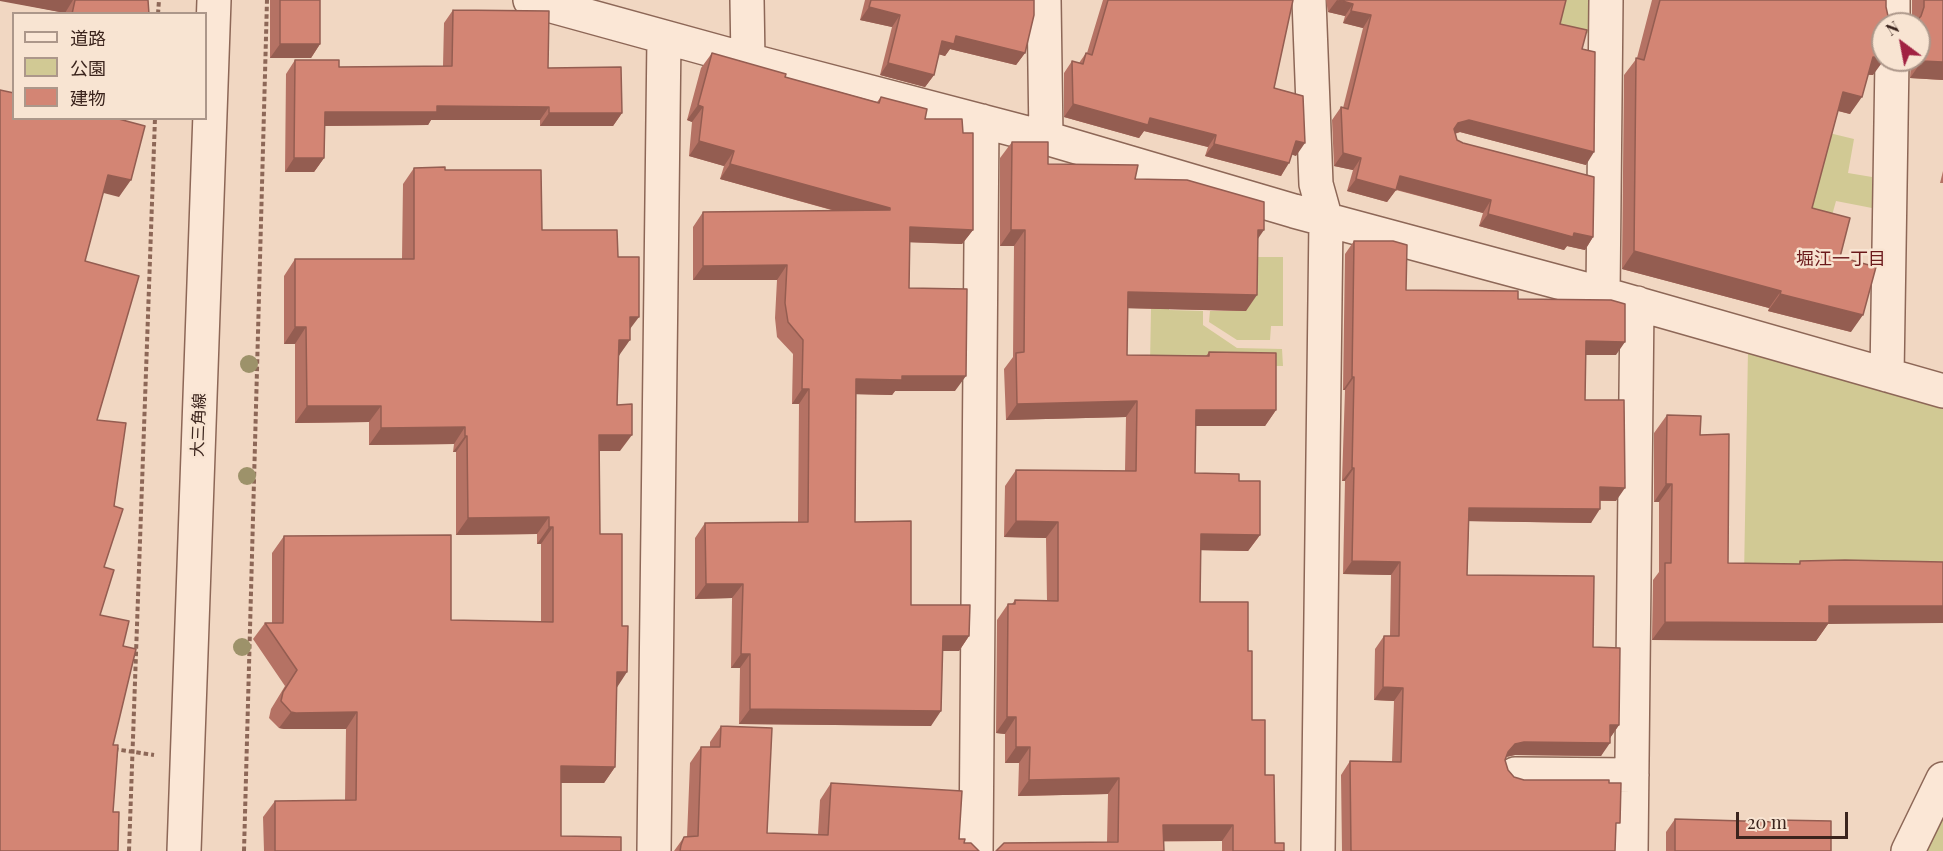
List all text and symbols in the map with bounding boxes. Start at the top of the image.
legend [12,12,207,120]
north arrow [1871,12,1931,72]
text: N [1882,16,1903,40]
text: 道路 [70,26,106,50]
text: 公園 [70,56,106,80]
text: 建物 [70,86,106,110]
district label: 堀江一丁目 [1796,248,1886,270]
street label: 大三角線 [188,393,210,457]
scale bar [1739,800,1852,838]
text: 20 m [1747,810,1787,834]

